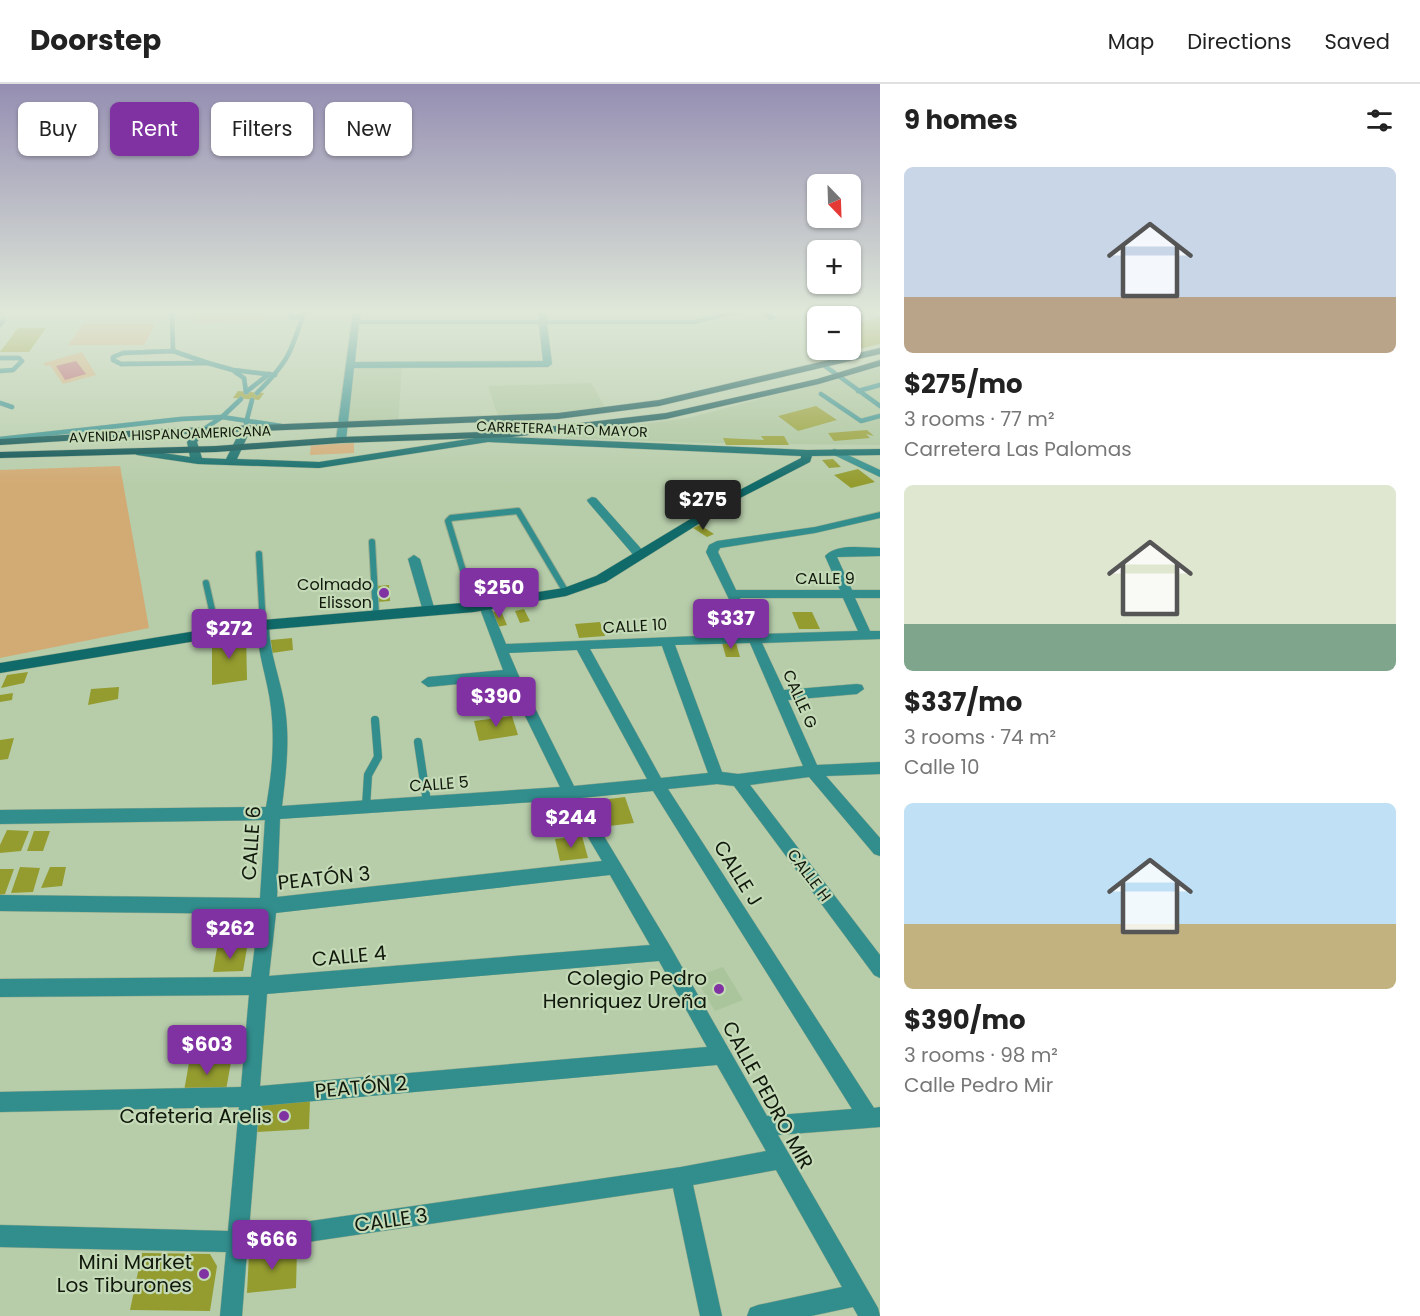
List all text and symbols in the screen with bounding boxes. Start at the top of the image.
text: Doorstep [30,21,161,60]
text: Map [1108,27,1154,56]
text: Directions [1187,27,1291,56]
text: Saved [1324,27,1390,56]
chip: Buy [18,102,98,156]
chip: Rent [110,102,199,156]
chip: Filters [211,102,313,156]
chip: New [325,102,412,156]
text: 9 homes [904,102,1018,138]
icon: filters [1363,104,1396,137]
north arrow [807,174,861,228]
map controls [807,174,861,360]
icon: home [1096,206,1204,314]
button: + [807,240,861,294]
button: − [807,306,861,360]
text: $275/mo [904,366,1023,402]
text: 3 rooms · 77 m² [904,405,1055,433]
street label: CARRETERA HATO MAYOR [476,416,648,442]
street label: AVENIDA HISPANOAMERICANA [69,420,271,448]
text: Carretera Las Palomas [904,435,1132,463]
pin: $275 [667,480,739,531]
text: $275 [679,485,727,513]
icon: home [1096,524,1204,632]
street label: CALLE 9 [795,567,855,590]
pin: $250 [463,568,535,619]
place label: Colmado Elisson [297,573,372,614]
text: $250 [474,573,524,601]
marker: Colmado Elisson [377,586,391,600]
pin: $337 [695,599,767,650]
text: $337 [707,604,755,632]
pin: $272 [193,609,265,660]
street label: CALLE 10 [602,613,668,639]
text: $272 [206,614,252,642]
street label: CALLE G [777,666,823,732]
pin: $390 [460,677,532,728]
text: $390 [471,682,521,710]
text: $337/mo [904,684,1022,720]
text: 3 rooms · 74 m² [904,723,1056,751]
text: Calle 10 [904,753,980,781]
street label: CALLE 5 [409,770,469,798]
pin: $244 [535,798,607,849]
text: $244 [545,803,597,831]
street label: CALLE 6 [234,805,268,881]
street label: CALLE J [707,835,769,911]
icon: home [1096,842,1204,950]
street label: CALLE H [782,844,836,906]
street label: PEATÓN 3 [276,859,372,897]
pin: $262 [194,909,266,960]
text: $262 [206,914,254,942]
street label: CALLE 4 [311,939,387,973]
place label: Colegio Pedro Henriquez Ureña [543,964,707,1015]
marker: Colegio Pedro Henriquez Ureña [712,982,726,996]
text: $390/mo [904,1002,1026,1038]
street label: CALLE PEDRO MIR [716,1016,820,1174]
pin: $603 [171,1025,243,1076]
text: $603 [181,1030,233,1058]
text: 3 rooms · 98 m² [904,1041,1058,1069]
street label: PEATÓN 2 [314,1069,408,1105]
text: Calle Pedro Mir [904,1071,1053,1099]
place label: Cafeteria Arelis [120,1102,272,1130]
marker: Cafeteria Arelis [277,1109,291,1123]
street label: CALLE 3 [353,1201,429,1239]
pin: $666 [236,1220,308,1271]
text: $666 [246,1225,298,1253]
place label: Mini Market Los Tiburones [57,1248,192,1299]
marker: Mini Market Los Tiburones [197,1267,211,1281]

